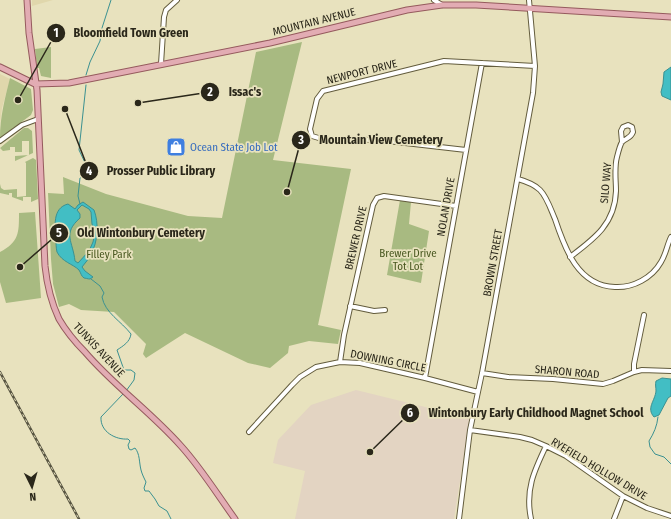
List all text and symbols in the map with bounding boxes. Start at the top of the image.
street label: MOUNTAIN AVENUE [271,5,357,39]
callout: Bloomfield Town Green [46,21,197,45]
text: 1 [53,26,59,40]
text: Bloomfield Town Green [73,26,189,40]
street label: NEWPORT DRIVE [325,57,399,87]
callout: Issac's [200,80,269,104]
text: 2 [206,85,213,99]
text: Issac's [229,85,262,99]
callout: Mountain View Cemetery [291,128,450,152]
text: 3 [297,133,304,147]
text: Mountain View Cemetery [319,133,443,147]
shop icon: Ocean State Job Lot [165,136,187,158]
place label: Ocean State Job Lot [190,141,278,154]
callout: Prosser Public Library [79,159,224,183]
street label: SILO WAY [598,161,614,204]
text: 4 [86,164,92,178]
text: Prosser Public Library [107,164,216,178]
street label: NOLAN DRIVE [434,177,458,237]
street label: BREWER DRIVE [342,205,370,271]
callout: Old Wintonbury Cemetery [49,221,213,245]
text: 5 [56,226,62,240]
text: Old Wintonbury Cemetery [77,226,205,240]
street label: BROWN STREET [481,227,505,298]
park label: Brewer Drive Tot Lot [379,247,437,273]
park label: Filley Park [86,248,133,261]
street label: TUNXIS AVENUE [71,320,127,380]
street label: DOWNING CIRCLE [349,347,427,375]
street label: SHARON ROAD [534,363,600,381]
callout: Wintonbury Early Childhood Magnet School [400,401,651,425]
text: 6 [407,406,413,420]
text: Wintonbury Early Childhood Magnet School [429,406,644,420]
street label: RYEFIELD HOLLOW DRIVE [549,435,649,503]
north arrow [12,467,52,507]
text: N [29,490,37,503]

